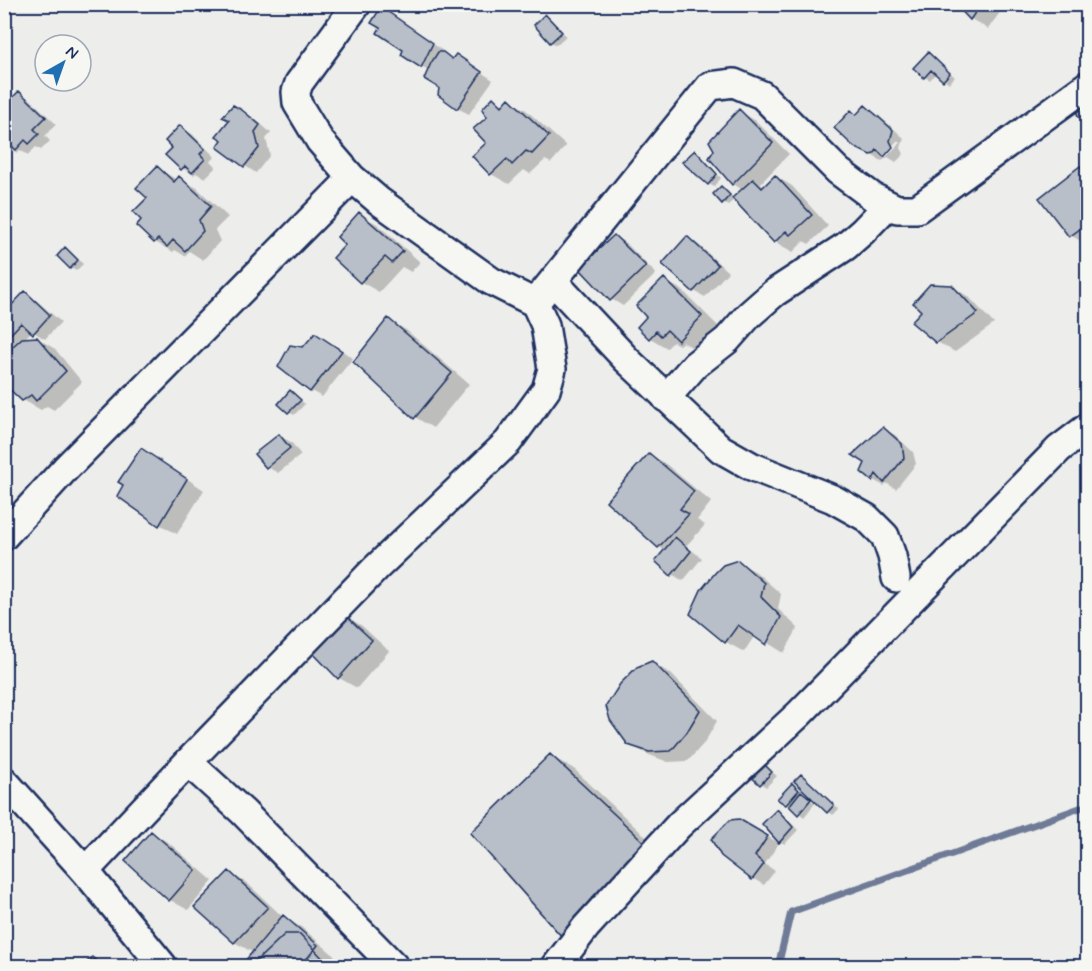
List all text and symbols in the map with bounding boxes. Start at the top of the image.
north arrow [33,33,93,93]
text: N [61,41,83,64]

